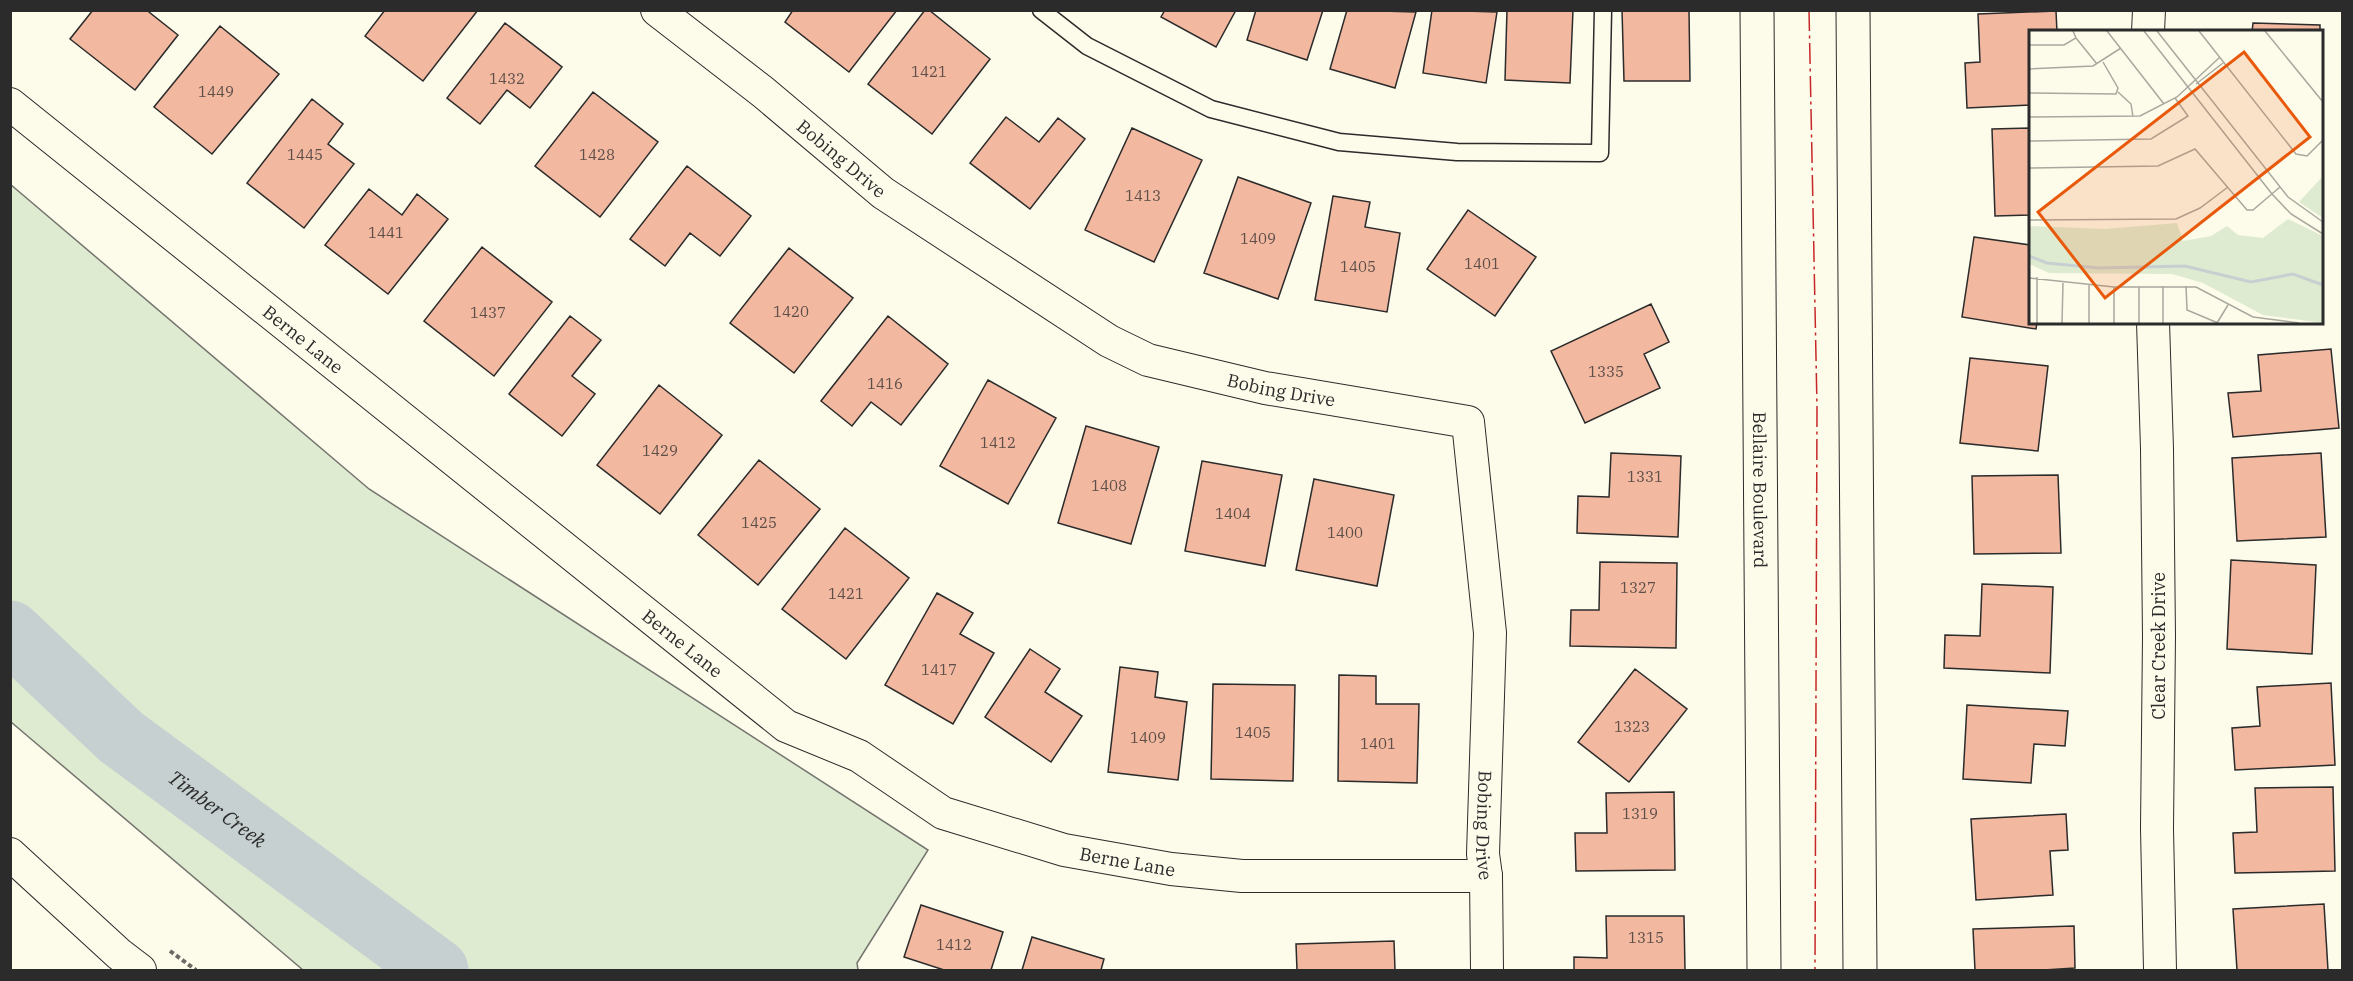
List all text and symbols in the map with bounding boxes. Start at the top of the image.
inset map [2029,30,2323,324]
house number: 1421 [911,62,947,81]
house number: 1432 [489,69,525,88]
house number: 1449 [198,82,234,101]
street label: Bobing Drive [792,114,891,202]
house number: 1445 [287,145,323,164]
house number: 1428 [579,145,615,164]
house number: 1413 [1125,186,1161,205]
house number: 1441 [368,223,404,242]
house number: 1409 [1240,229,1276,248]
house number: 1401 [1464,254,1500,273]
house number: 1405 [1340,257,1376,276]
street label: Berne Lane [258,300,348,378]
house number: 1420 [773,302,809,321]
house number: 1437 [470,303,506,322]
house number: 1335 [1588,362,1624,381]
street label: Bobing Drive [1225,368,1337,411]
house number: 1416 [867,374,903,393]
street label: Bellaire Boulevard [1748,412,1773,568]
house number: 1412 [980,433,1016,452]
house number: 1429 [642,441,678,460]
house number: 1331 [1627,467,1663,486]
house number: 1408 [1091,476,1127,495]
house number: 1404 [1215,504,1251,523]
house number: 1425 [741,513,777,532]
house number: 1400 [1327,523,1363,542]
street label: Clear Creek Drive [2147,572,2170,720]
house number: 1327 [1620,578,1656,597]
house number: 1421 [828,584,864,603]
street label: Berne Lane [638,604,728,682]
house number: 1417 [921,660,957,679]
house number: 1323 [1614,717,1650,736]
house number: 1405 [1235,723,1271,742]
house number: 1409 [1130,728,1166,747]
house number: 1401 [1360,734,1396,753]
water label: Timber Creek [163,763,273,854]
street label: Bobing Drive [1471,770,1498,881]
house number: 1319 [1622,804,1658,823]
street label: Berne Lane [1078,841,1177,881]
house number: 1315 [1628,928,1664,947]
house number: 1412 [936,935,972,954]

